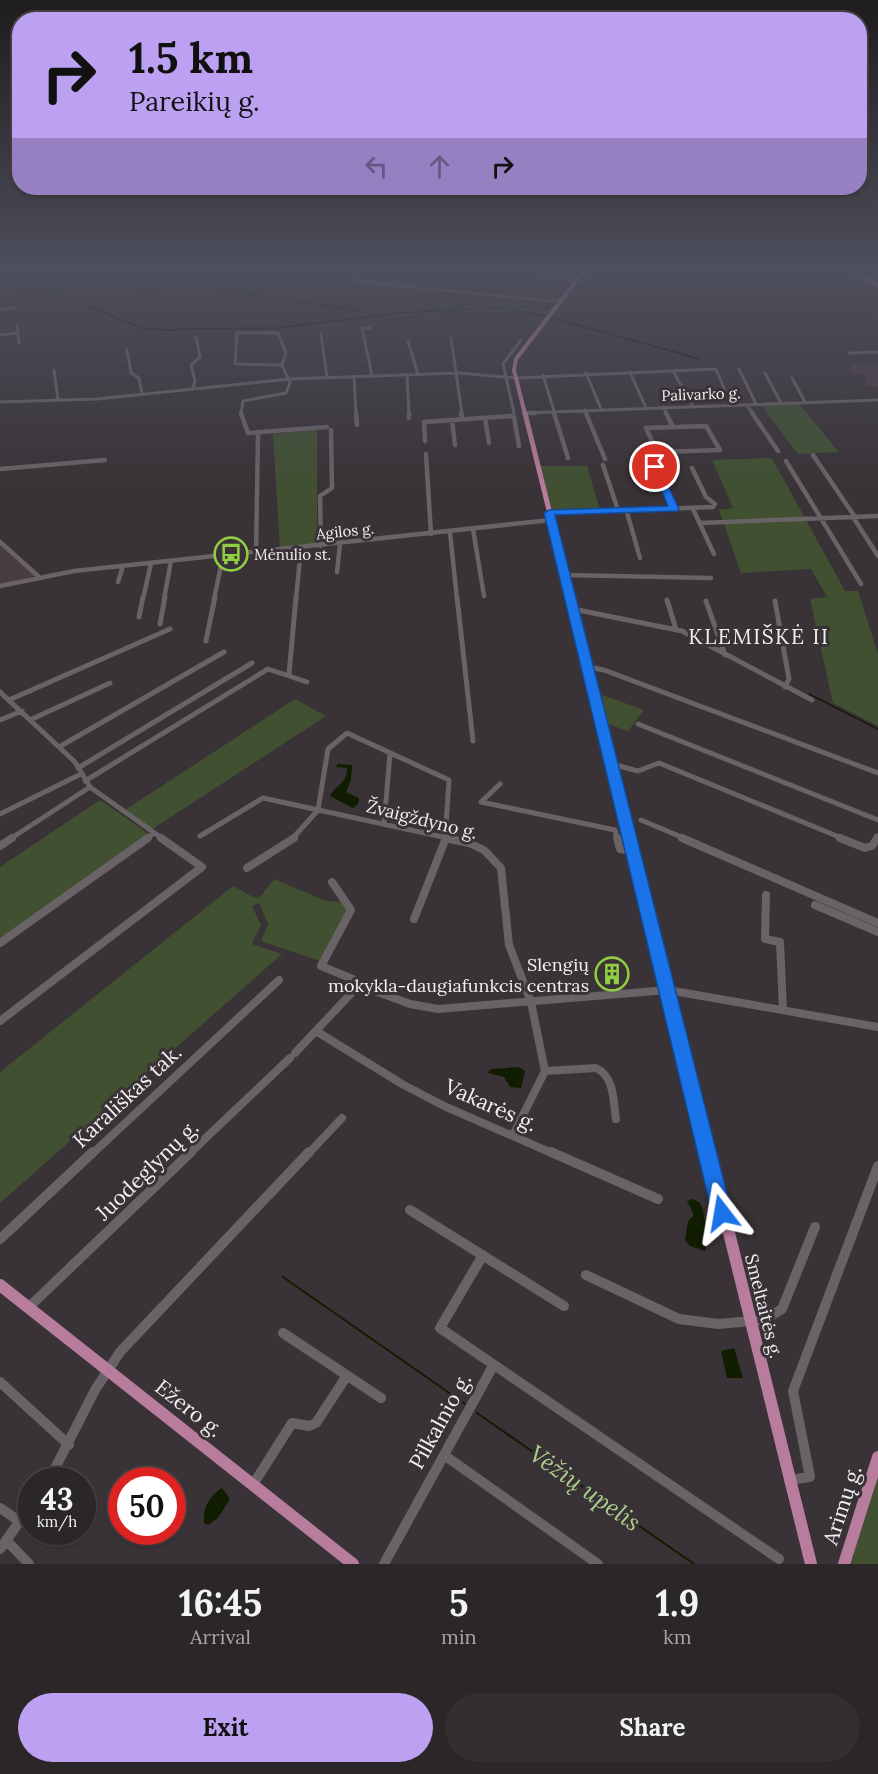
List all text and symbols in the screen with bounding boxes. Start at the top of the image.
text: 1.5 km [129,31,253,85]
icon: right [30,36,108,114]
text: Pareikių g. [129,84,260,118]
icon: left [360,150,393,183]
icon: ahead [423,150,456,183]
icon: right [486,150,519,183]
street label: Palivarko g. [661,383,741,405]
pin [629,441,680,492]
icon: arrive [638,450,671,483]
street label: Agilos g. [314,519,375,544]
bus stop icon: Mėnulio st. [213,536,249,572]
place label: Mėnulio st. [254,545,331,564]
district label: KLEMIŠKĖ II [688,623,830,650]
street label: Žvaigždyno g. [364,794,480,844]
place label: Slengių mokykla-daugiafunkcis centras [328,953,589,997]
building icon: Slengių mokykla-daugiafunkcis centras [594,956,630,992]
street label: Karališkas tak. [67,1039,187,1153]
street label: Vakarės g. [440,1072,541,1137]
street label: Juodeglynų g. [89,1114,204,1227]
position arrow [690,1181,754,1245]
street label: Smeltaitės g. [740,1251,788,1361]
street label: Pilkalnio g. [403,1368,477,1474]
street label: Ežero g. [150,1373,228,1443]
water label: Vėžių upelis [523,1438,647,1538]
street label: Arimų g. [816,1462,867,1549]
speed limit sign: 50 [108,1467,186,1545]
text: 43 [40,1480,74,1518]
text: km/h [37,1512,77,1531]
text: 16:45 [179,1580,262,1626]
text: 5 [449,1580,469,1626]
text: 1.9 [655,1580,699,1626]
text: Arrival [190,1624,251,1649]
text: min [441,1624,477,1649]
text: km [663,1624,692,1649]
button: Exit [18,1693,433,1762]
button: Share [445,1693,860,1762]

